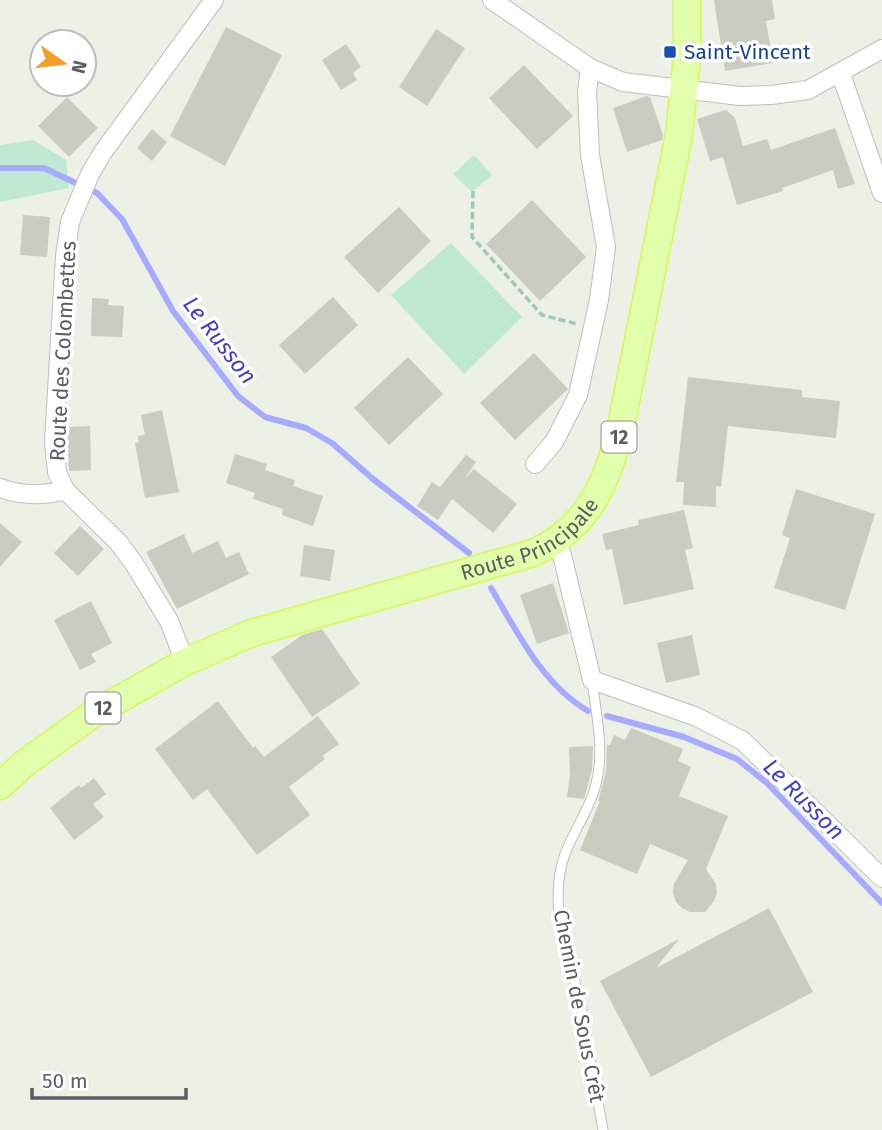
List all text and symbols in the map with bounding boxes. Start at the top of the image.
north arrow [28,28,98,98]
place label: Saint-Vincent [684,39,811,65]
marker: Saint-Vincent [662,44,678,60]
text: N [66,58,92,76]
street label: Route des Colombettes [44,240,82,462]
water label: Le Russon [177,291,263,389]
road number: 12 [602,422,636,452]
street label: Route Principale [457,493,604,586]
road number: 12 [86,692,120,723]
water label: Le Russon [758,753,850,845]
street label: Chemin de Sous Crêt [548,907,611,1105]
scale bar [32,1056,186,1100]
text: 50 m [42,1068,88,1094]

